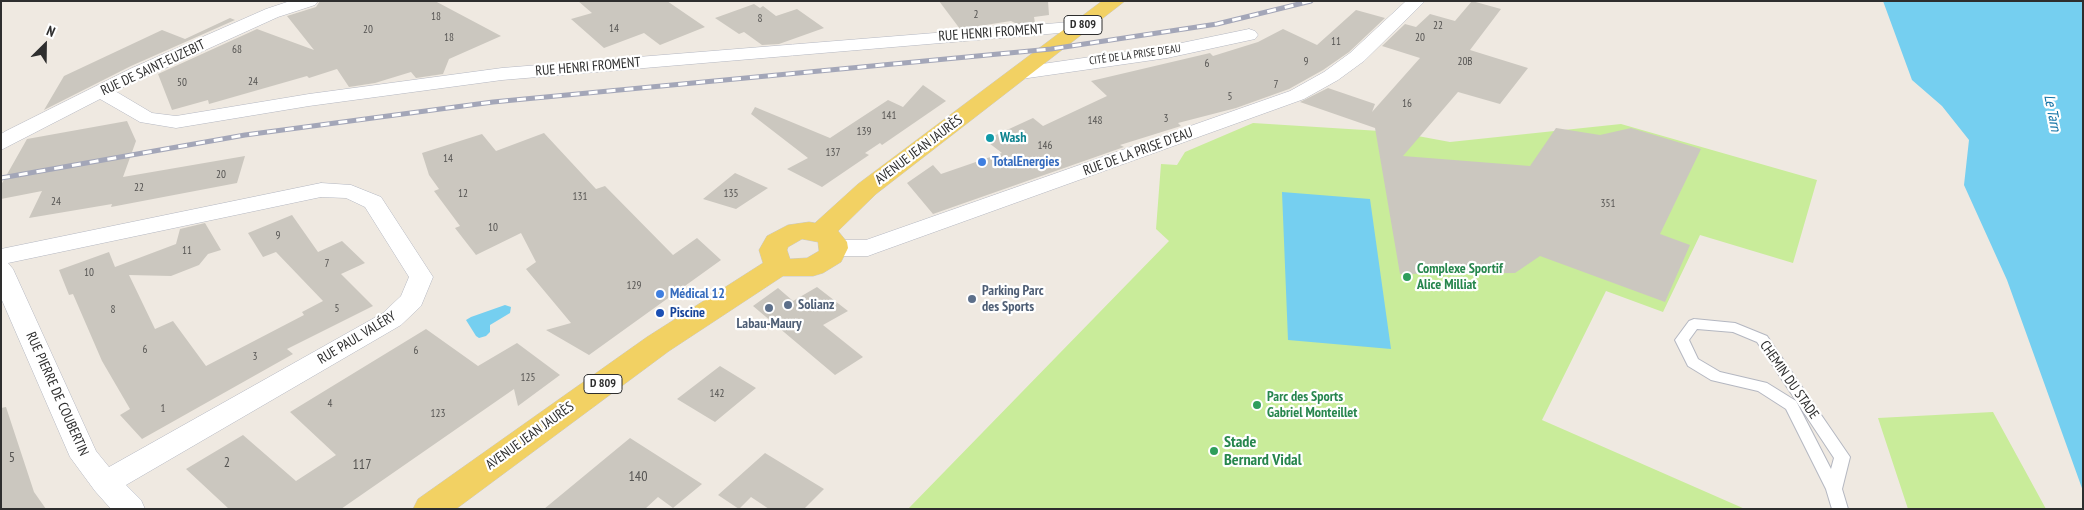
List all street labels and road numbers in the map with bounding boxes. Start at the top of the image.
road number: D 809 [1064,16,1102,34]
street label: RUE HENRI FROMENT [938,21,1044,45]
street label: RUE DE SAINT-EUZEBIT [98,36,208,100]
street label: CITÉ DE LA PRISE D'EAU [1088,42,1182,68]
street label: RUE HENRI FROMENT [535,54,641,80]
street label: AVENUE JEAN JAURÈS [872,112,966,188]
street label: RUE DE LA PRISE D'EAU [1081,124,1195,180]
street label: RUE PAUL VALÉRY [315,308,399,368]
street label: RUE PIERRE DE COUBERTIN [22,329,92,459]
street label: CHEMIN DU STADE [1756,338,1822,422]
road number: D 809 [584,374,622,394]
street label: AVENUE JEAN JAURÈS [483,398,577,474]

